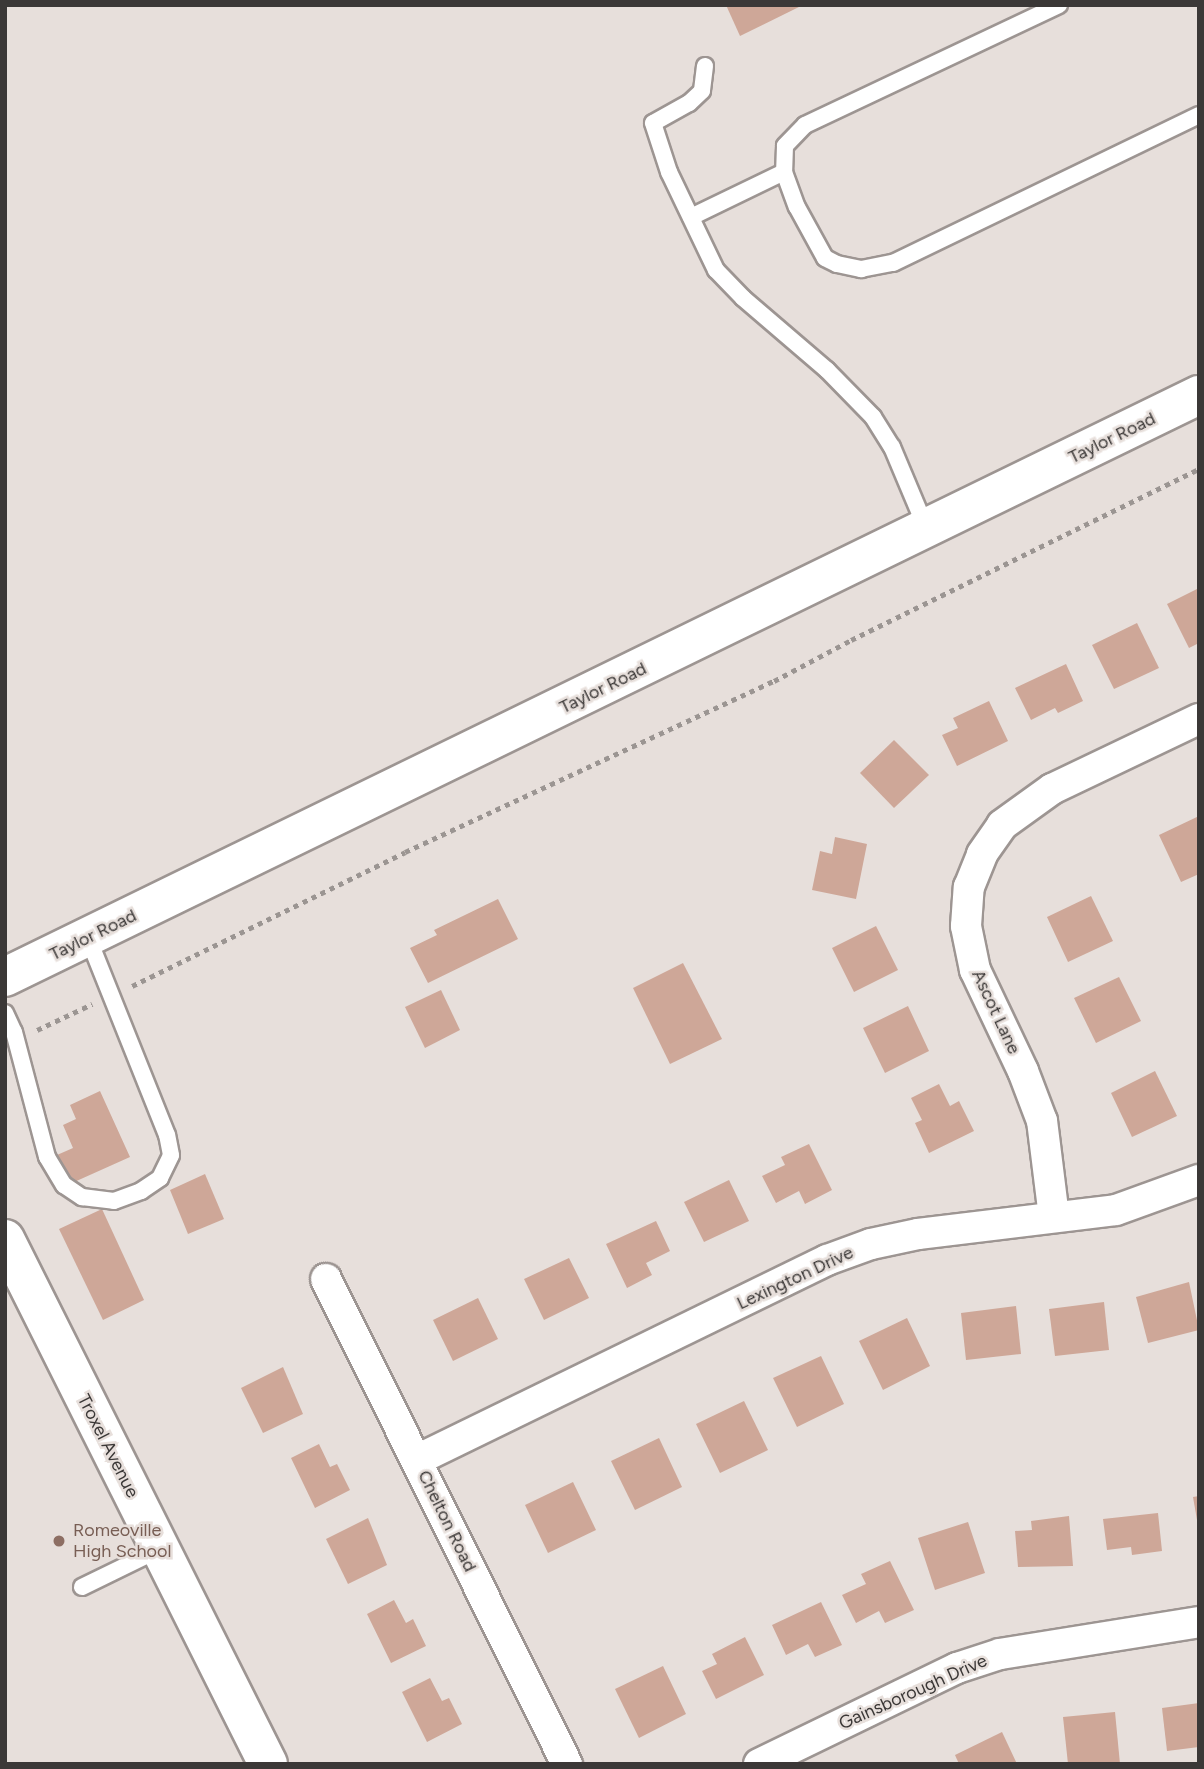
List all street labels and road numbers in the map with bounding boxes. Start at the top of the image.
street label: Taylor Road [1065,408,1159,468]
street label: Taylor Road [556,658,650,718]
street label: Taylor Road [46,905,140,965]
street label: Ascot Lane [967,966,1025,1058]
street label: Lexington Drive [733,1242,857,1314]
street label: Troxel Avenue [73,1391,143,1501]
street label: Chelton Road [413,1467,481,1575]
street label: Gainsborough Drive [836,1650,990,1734]

